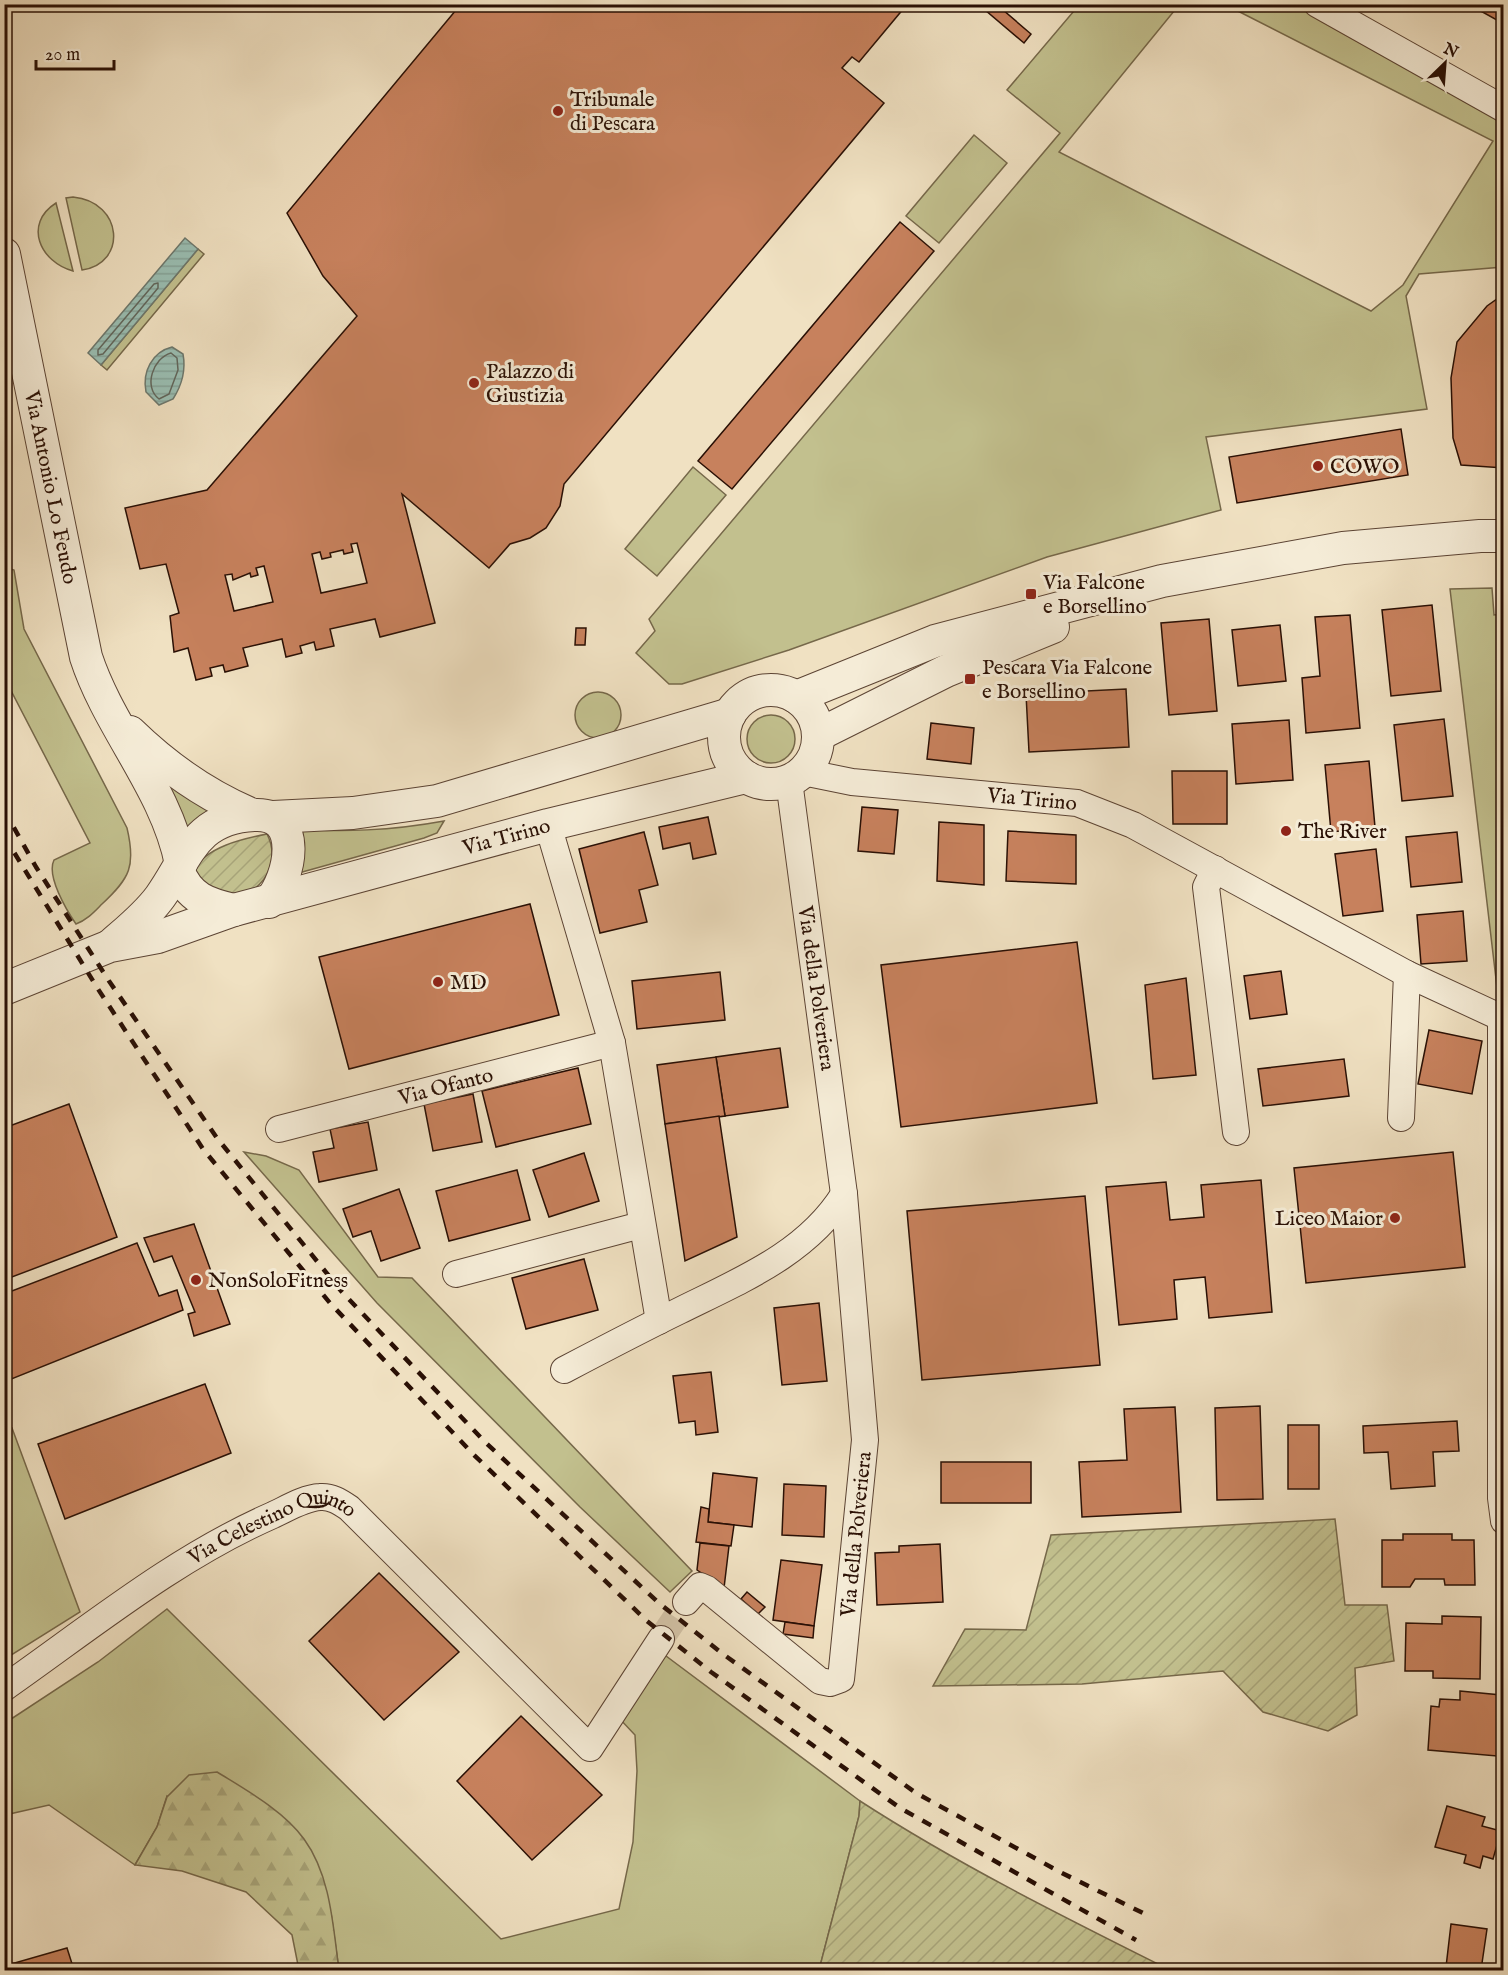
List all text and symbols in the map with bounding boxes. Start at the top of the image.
scale bar [36,33,114,71]
north arrow [1415,33,1475,93]
text: N [1439,39,1461,63]
text: 20 m [45,44,80,67]
place label: Tribunale di Pescara [570,87,656,138]
marker: Tribunale di Pescara [551,104,565,118]
place label: Palazzo di Giustizia [486,359,574,410]
marker: Palazzo di Giustizia [467,376,481,390]
street label: Via Antonio Lo Feudo [17,387,83,587]
place label: COWO [1330,454,1399,481]
marker: COWO [1311,459,1325,473]
place label: Via Falcone e Borsellino [1042,570,1147,621]
marker: Via Falcone e Borsellino [1024,587,1038,601]
place label: Pescara Via Falcone e Borsellino [982,655,1153,706]
marker: Pescara Via Falcone e Borsellino [963,672,977,686]
street label: Via Tirino [985,783,1078,818]
street label: Via Tirino [459,813,554,863]
place label: The River [1298,819,1387,846]
marker: The River [1279,824,1293,838]
street label: Via della Polveriera [790,903,841,1073]
place label: MD [450,970,487,997]
marker: MD [431,975,445,989]
street label: Via Ofanto [395,1062,496,1113]
place label: Liceo Maior [1275,1206,1383,1233]
marker: Liceo Maior [1388,1211,1402,1225]
place label: NonSoloFitness [208,1268,348,1295]
marker: NonSoloFitness [189,1273,203,1287]
street label: Via della Polveriera [835,1449,879,1619]
street label: Via Celestino Quinto [183,1481,363,1572]

